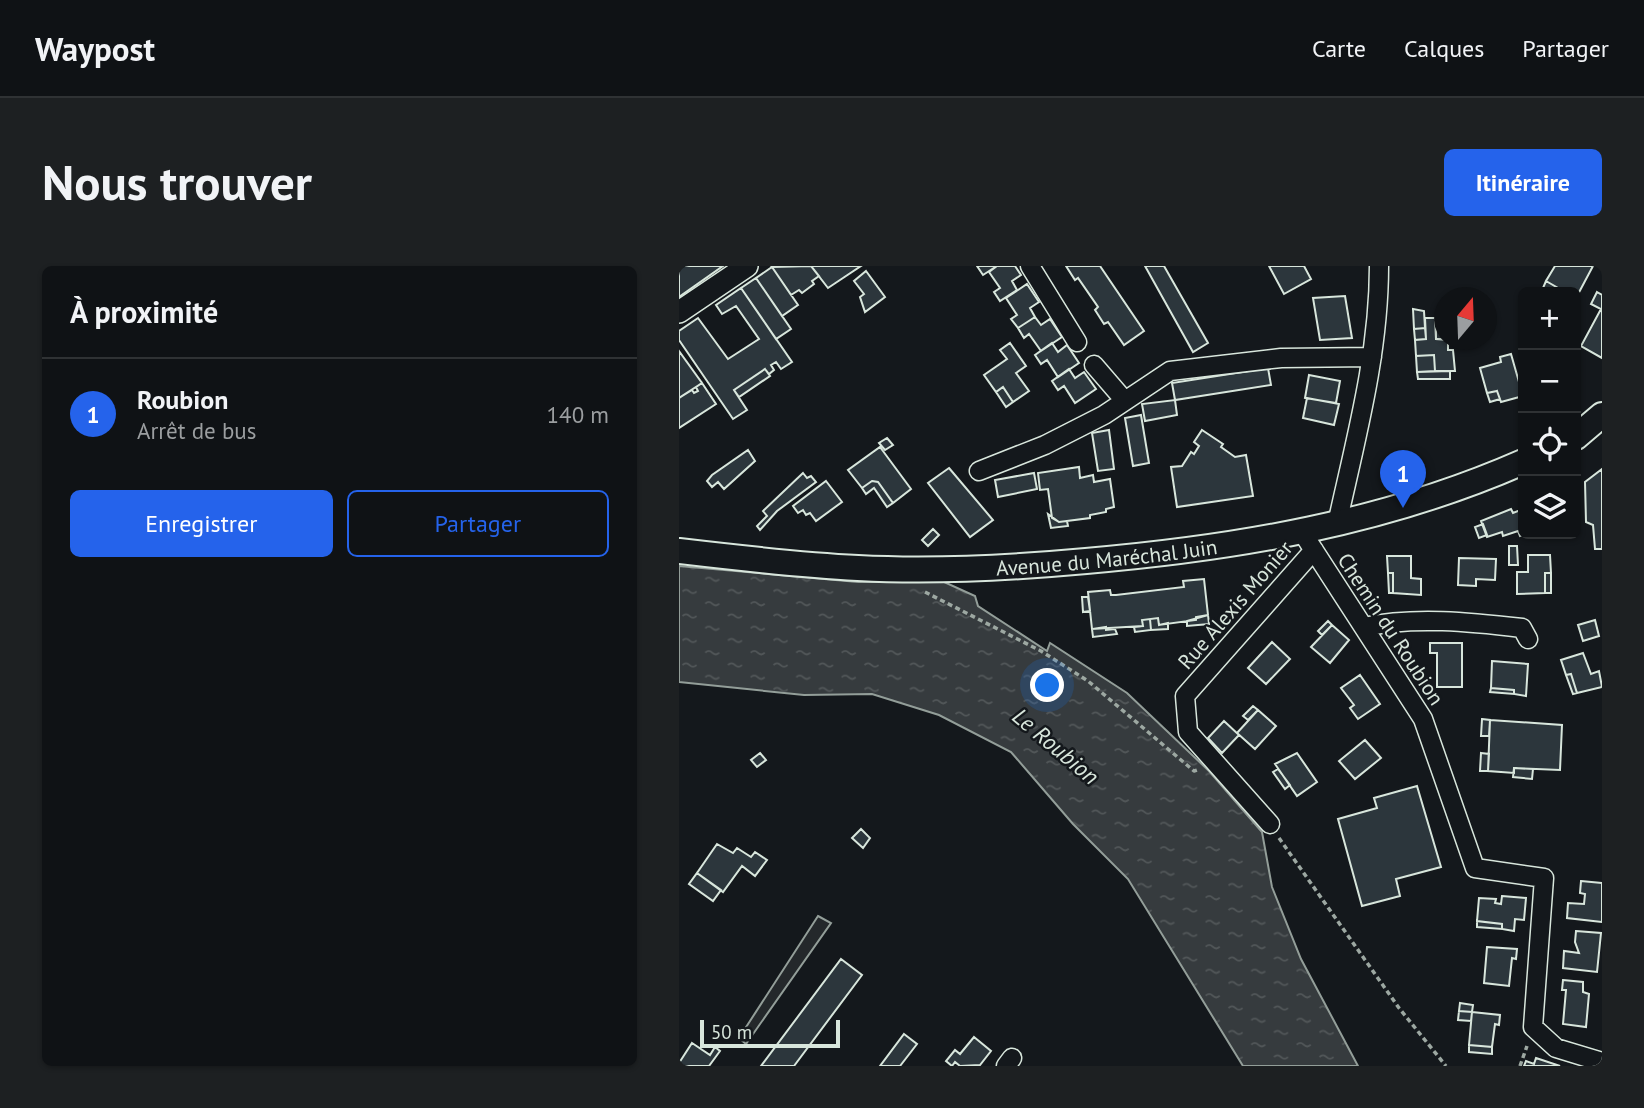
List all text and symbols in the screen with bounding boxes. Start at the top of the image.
text: Waypost [35,27,155,70]
text: Carte [1312,33,1366,64]
text: Calques [1404,33,1484,64]
text: Partager [1522,33,1609,64]
button: Itinéraire [1444,149,1602,216]
text: Nous trouver [42,150,312,214]
north arrow [1434,287,1497,350]
map controls [1518,287,1581,539]
button: + [1518,287,1581,350]
text: À proximité [70,292,218,331]
button: − [1518,350,1581,413]
text: Roubion [137,383,228,416]
text: 1 [86,400,100,429]
text: 140 m [547,400,609,429]
button: locate [1518,413,1581,476]
text: Arrêt de bus [137,416,256,445]
pin: 1 [1380,450,1426,508]
button: layers [1518,476,1581,539]
button: Enregistrer [70,490,333,557]
button: Partager [347,490,609,557]
street label: Avenue du Maréchal Juin [995,533,1219,581]
street label: Rue Alexis Monier [1172,535,1298,675]
street label: Chemin du Roubion [1332,548,1450,710]
your location [1030,668,1064,702]
water label: Le Roubion [1007,701,1105,791]
scale bar [700,1017,840,1049]
text: 50 m [711,1020,752,1044]

